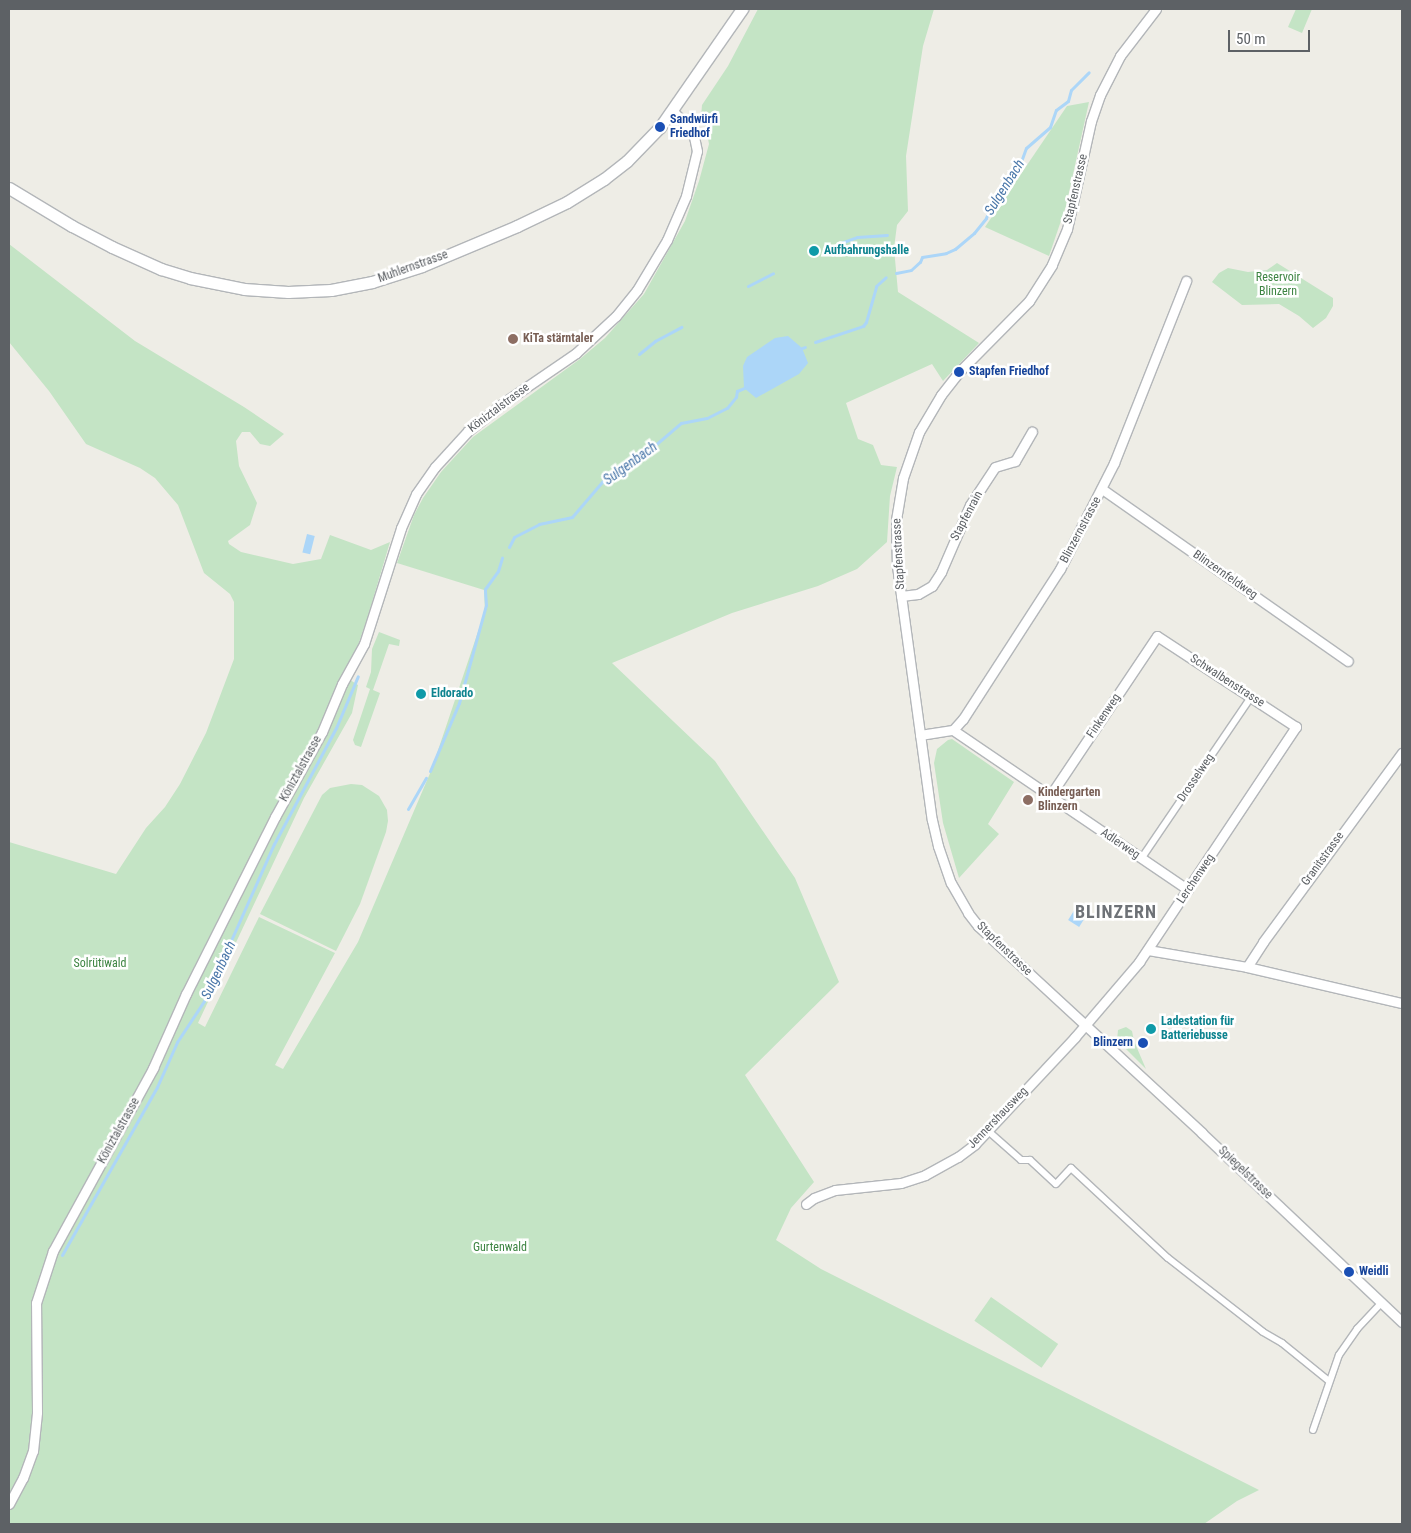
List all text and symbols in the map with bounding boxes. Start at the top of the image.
scale bar [1231,20,1314,52]
text: 50 m [1236,30,1266,48]
place label: Sandwürfi Friedhof [670,113,718,141]
marker: Sandwürfi Friedhof [654,121,666,133]
street label: Stapfenstrasse [1061,153,1091,225]
water label: Sulgenbach [980,156,1028,218]
place label: Aufbahrungshalle [824,244,909,258]
marker: Aufbahrungshalle [808,245,820,257]
street label: Muhlernstrasse [376,248,450,286]
park label: Reservoir Blinzern [1256,271,1300,299]
place label: KiTa stärntaler [523,332,593,346]
marker: KiTa stärntaler [507,333,519,345]
place label: Stapfen Friedhof [969,365,1049,379]
marker: Stapfen Friedhof [953,366,965,378]
street label: Köniztalstrasse [465,380,533,436]
water label: Sulgenbach [600,438,660,488]
street label: Stapfenrain [948,489,986,543]
street label: Blinzernstrasse [1058,494,1104,566]
street label: Stapfenstrasse [890,518,908,590]
street label: Blinzernfeldweg [1190,547,1260,603]
street label: Schwalbenstrasse [1187,652,1267,710]
place label: Eldorado [431,687,473,701]
marker: Eldorado [415,688,427,700]
street label: Finkenweg [1084,691,1124,741]
street label: Köniztalstrasse [277,734,325,804]
street label: Drosselweg [1175,751,1217,805]
place label: Kindergarten Blinzern [1038,786,1100,814]
marker: Kindergarten Blinzern [1022,794,1034,806]
street label: Adlerweg [1098,826,1142,862]
street label: Granitstrasse [1299,829,1347,889]
street label: Lerchenweg [1174,851,1218,907]
district label: BLINZERN [1074,901,1158,923]
street label: Stapfenstrasse [973,919,1035,979]
water label: Sulgenbach [197,938,239,1002]
park label: Solrütiwald [73,957,127,971]
place label: Ladestation für Batteriebusse [1161,1015,1234,1043]
marker: Ladestation für Batteriebusse [1145,1023,1157,1035]
place label: Blinzern [1093,1036,1133,1050]
marker: Blinzern [1137,1037,1149,1049]
street label: Jennershausweg [965,1084,1031,1152]
street label: Köniztalstrasse [95,1096,143,1166]
street label: Spiegelstrasse [1215,1144,1275,1202]
park label: Gurtenwald [473,1241,527,1255]
place label: Weidli [1359,1265,1389,1279]
marker: Weidli [1343,1266,1355,1278]

